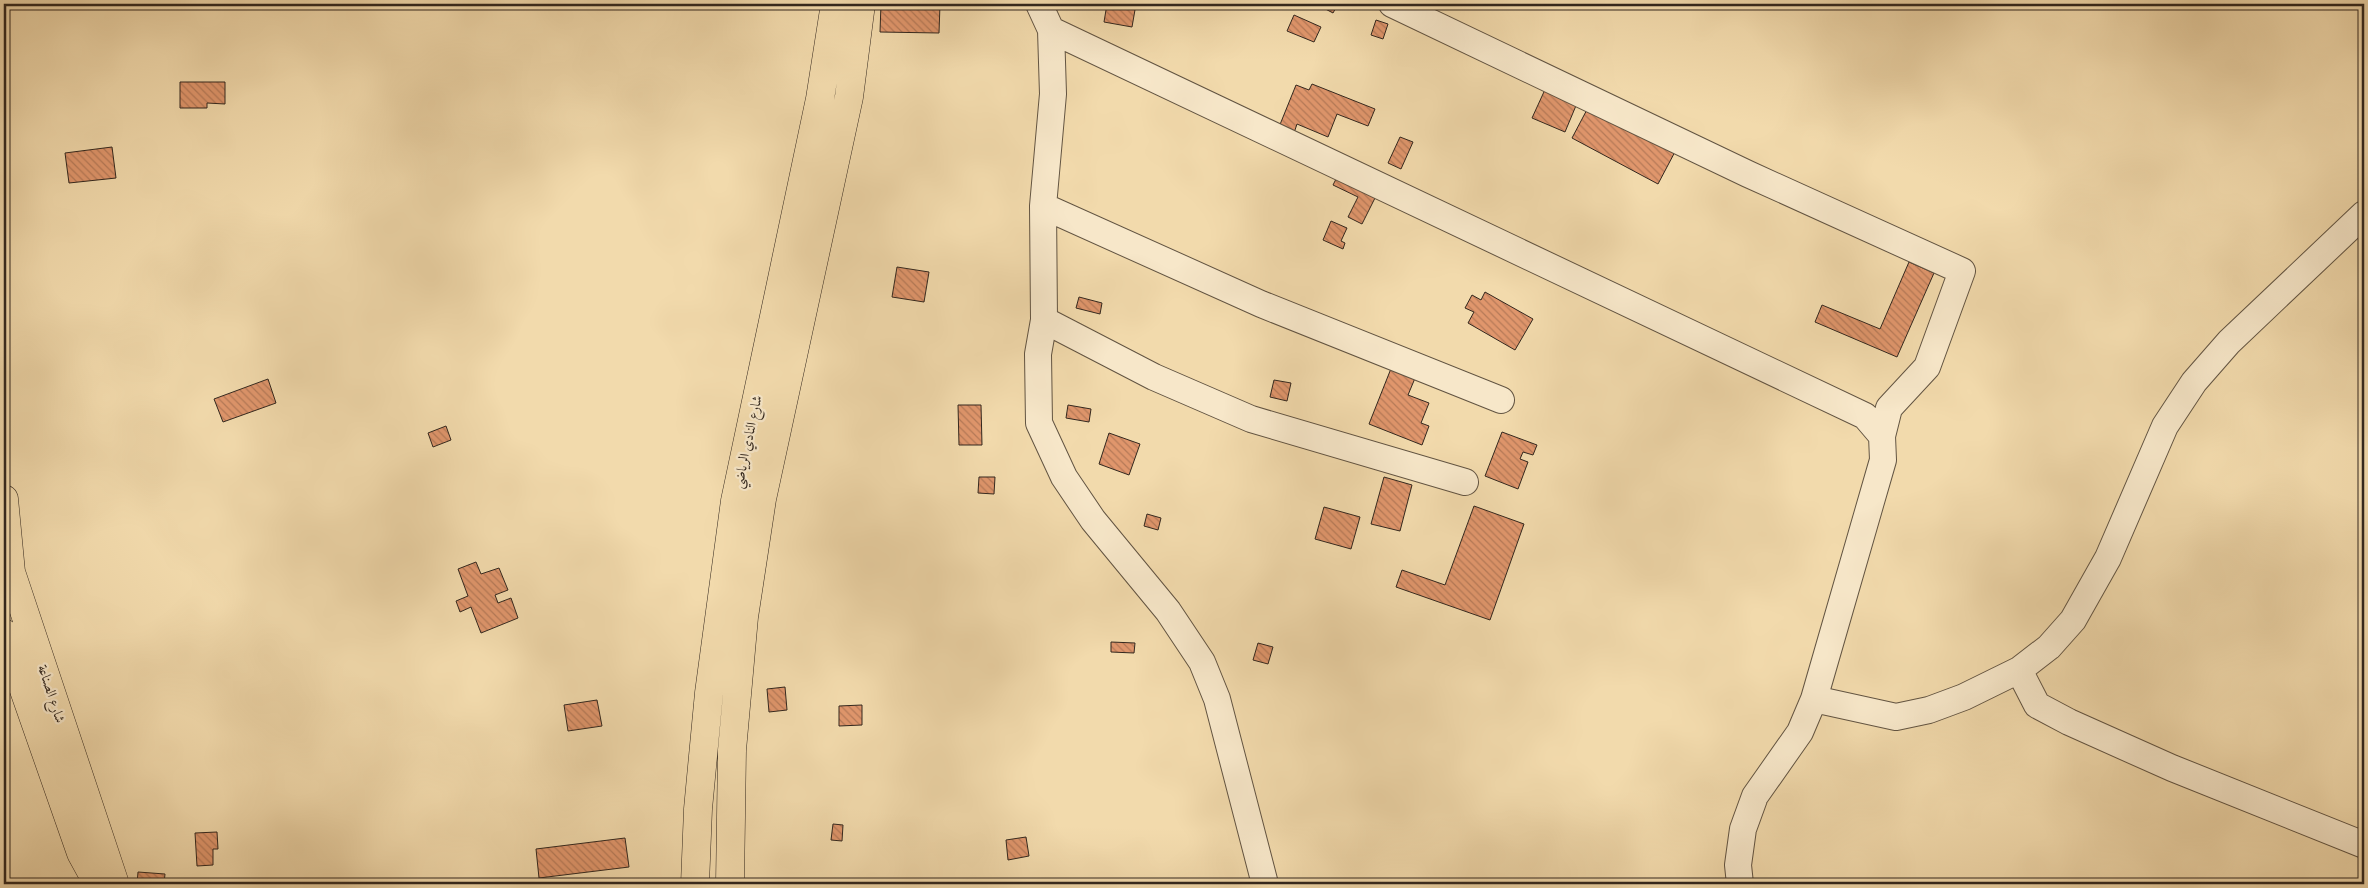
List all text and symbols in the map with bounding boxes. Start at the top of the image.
street label: شارع النادي الرياضي [729,394,771,491]
street label: شارع الصناعة [31,663,69,726]

